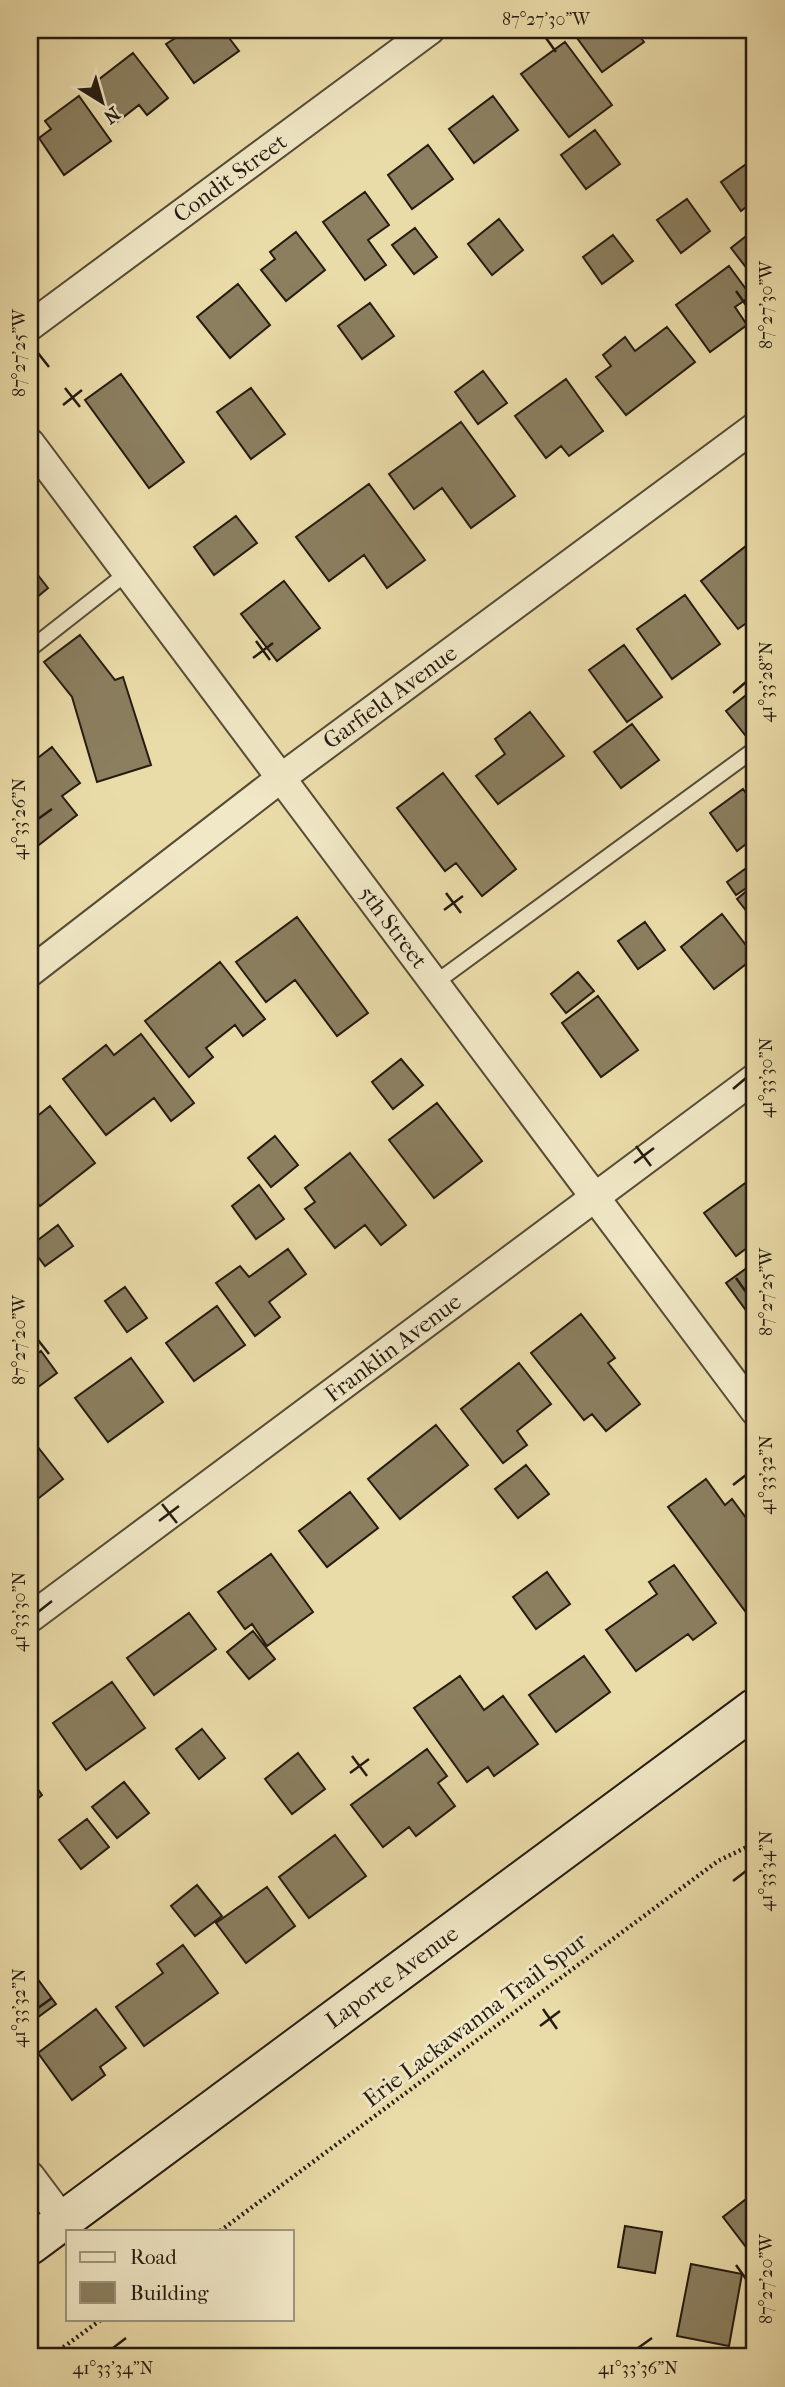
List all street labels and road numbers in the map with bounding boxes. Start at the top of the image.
street label: Condit Street [168,128,292,228]
street label: Garfield Avenue [318,639,462,755]
street label: 5th Street [353,880,433,974]
street label: Franklin Avenue [320,1288,466,1408]
street label: Laporte Avenue [320,1920,464,2034]
street label: Erie Lackawanna Trail Spur [358,1927,592,2113]

